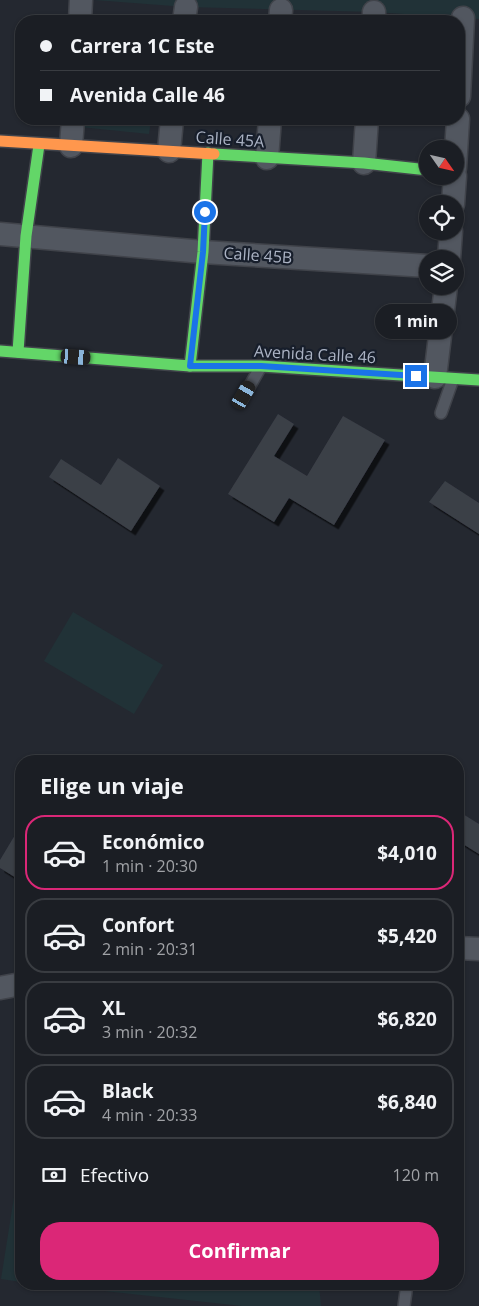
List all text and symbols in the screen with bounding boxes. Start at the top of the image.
text: Carrera 1C Este [70,33,215,59]
text: Avenida Calle 46 [70,82,225,108]
street label: Calle 45A [195,126,266,152]
north arrow [419,140,464,185]
map controls [419,140,464,295]
button: locate [419,195,464,240]
route start [194,201,216,223]
street label: Calle 45B [223,242,293,268]
button: layers [419,250,464,295]
callout: 1 min [375,304,457,338]
text: 1 min [394,310,438,332]
street label: Avenida Calle 46 [253,340,377,368]
car [60,348,91,366]
route end [405,365,427,387]
car [230,378,257,412]
text: Elige un viaje [40,770,184,800]
text: Económico [102,829,204,855]
icon: car [42,830,87,875]
text: $4,010 [377,840,437,866]
text: 1 min · 20:30 [102,855,197,877]
text: Confort [102,912,174,938]
icon: car [42,913,87,958]
text: $5,420 [377,923,437,949]
text: 2 min · 20:31 [102,938,197,960]
text: XL [102,995,125,1021]
icon: car [42,996,87,1041]
text: $6,820 [377,1006,437,1032]
text: 3 min · 20:32 [102,1021,197,1043]
text: Black [102,1078,154,1104]
icon: car [42,1079,87,1124]
text: $6,840 [377,1089,437,1115]
text: 4 min · 20:33 [102,1104,197,1126]
icon: cash [40,1161,68,1189]
text: Efectivo [80,1162,149,1188]
text: 120 m [393,1164,439,1186]
button: Confirmar [40,1222,439,1280]

